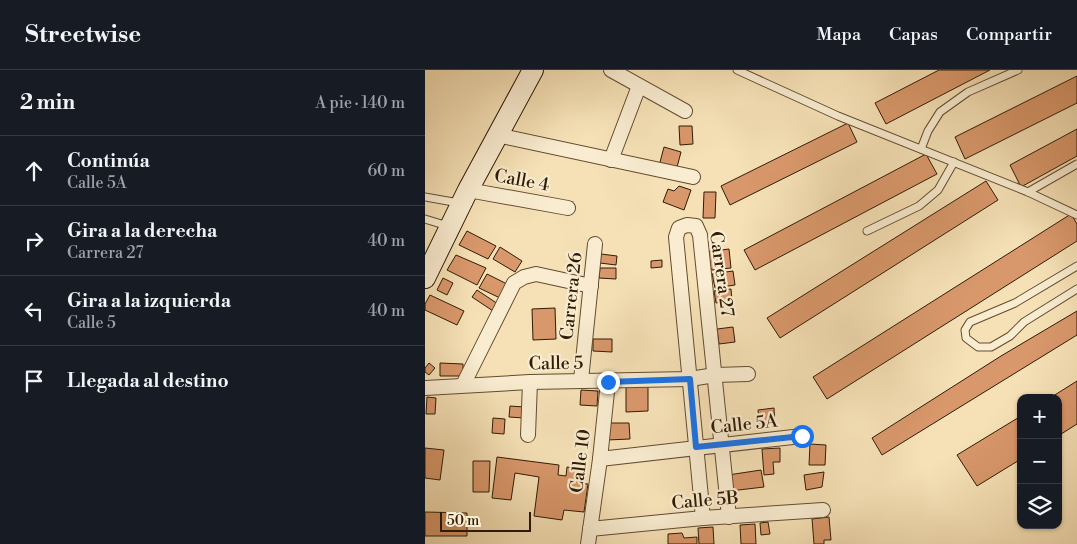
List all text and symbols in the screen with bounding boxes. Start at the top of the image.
text: Streetwise [25,20,141,50]
text: Mapa [817,23,861,46]
text: Capas [889,23,938,46]
text: Compartir [966,23,1052,46]
text: 2 min [20,90,75,116]
text: A pie · 140 m [315,93,405,113]
text: Continúa [67,149,150,173]
icon: ahead [20,157,48,185]
text: 60 m [367,161,405,181]
street label: Calle 4 [493,164,552,197]
text: Calle 5A [67,173,127,193]
text: Gira a la derecha [67,219,217,243]
icon: right [20,227,48,255]
street label: Carrera 27 [704,230,739,318]
text: 40 m [368,231,405,251]
text: Carrera 27 [67,243,144,263]
street label: Carrera 26 [555,251,588,341]
text: Gira a la izquierda [67,289,231,313]
icon: left [20,297,48,325]
text: 40 m [368,301,405,321]
text: Calle 5 [67,313,116,333]
street label: Calle 5 [528,352,584,375]
icon: arrive [20,367,48,395]
text: Llegada al destino [67,369,229,393]
route end [597,371,620,394]
map controls [1017,394,1062,529]
button: + [1017,394,1062,439]
street label: Calle 5A [709,409,779,439]
route start [791,425,814,448]
street label: Calle 10 [565,428,596,494]
button: − [1017,439,1062,484]
button: layers [1017,484,1062,529]
street label: Calle 5B [670,486,740,515]
scale bar [440,509,531,532]
text: 50 m [447,512,479,530]

